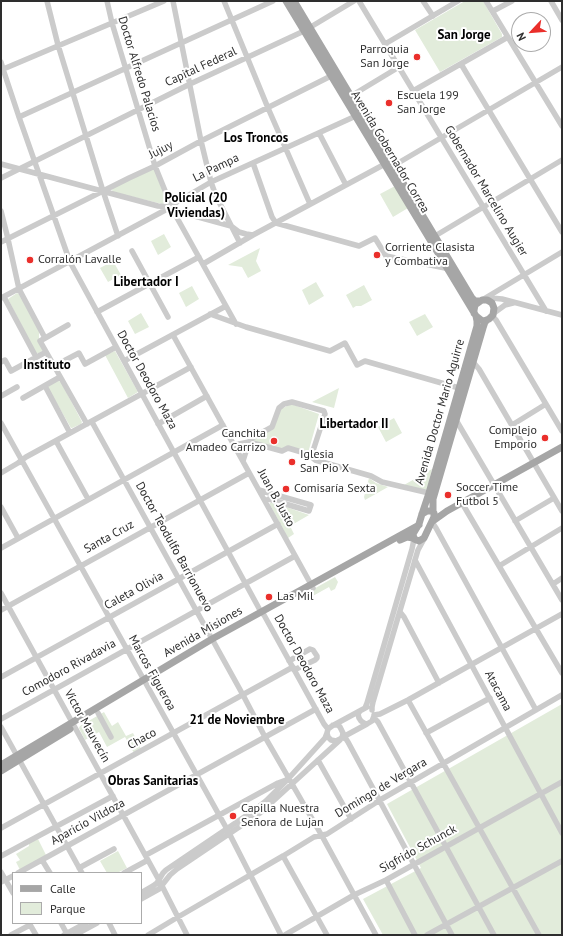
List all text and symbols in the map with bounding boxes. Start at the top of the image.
north arrow [511,12,551,52]
street label: Doctor Alfredo Palacios [115,15,163,133]
district label: San Jorge [437,27,491,43]
text: N [513,31,529,43]
place label: Parroquia San Jorge [360,43,409,71]
street label: Capital Federal [163,44,239,90]
marker: Parroquia San Jorge [412,52,422,62]
street label: Avenida Gobernador Correa [348,88,432,216]
place label: Escuela 199 San Jorge [397,89,459,117]
marker: Escuela 199 San Jorge [384,98,394,108]
street label: Gobernador Marcelino Augier [441,123,531,259]
district label: Los Troncos [224,130,288,146]
street label: Jujuy [146,138,176,162]
street label: La Pampa [191,151,241,185]
district label: Policial (20 Viviendas) [165,190,227,221]
place label: Corriente Clasista y Combativa [385,241,475,269]
marker: Corriente Clasista y Combativa [372,250,382,260]
place label: Corralón Lavalle [38,253,121,267]
marker: Corralón Lavalle [25,255,35,265]
district label: Libertador I [113,274,179,290]
street label: Doctor Deodoro Maza [114,328,180,432]
street label: Avenida Doctor Mario Aguirre [412,338,468,486]
district label: Instituto [23,357,71,373]
district label: Libertador II [320,416,388,432]
place label: Complejo Emporio [489,424,537,452]
place label: Canchita Amadeo Carrizo [186,427,266,455]
marker: Complejo Emporio [540,433,550,443]
marker: Canchita Amadeo Carrizo [269,436,279,446]
place label: Iglesia San Pio X [300,448,349,476]
marker: Iglesia San Pio X [287,457,297,467]
street label: Juan B. Justo [254,467,298,529]
street label: Doctor Teodulfo Barrionuevo [132,480,216,614]
place label: Soccer Time Futbol 5 [456,481,518,509]
place label: Comisaría Sexta [294,482,376,496]
marker: Comisaría Sexta [281,484,291,494]
marker: Soccer Time Futbol 5 [443,490,453,500]
street label: Santa Cruz [82,517,136,557]
street label: Caleta Olivia [102,569,166,613]
place label: Las Mil [277,590,313,604]
marker: Las Mil [264,592,274,602]
street label: Avenida Misiones [161,604,245,660]
street label: Doctor Deodoro Maza [271,612,337,716]
street label: Marcos Figueroa [125,633,179,713]
street label: Comodoro Rivadavia [20,636,118,700]
street label: Atacama [481,668,515,714]
street label: Víctor Mauvecín [61,687,113,765]
district label: 21 de Noviembre [189,712,285,728]
street label: Chaco [125,725,159,753]
street label: Domingo de Vergara [333,755,429,821]
district label: Obras Sanitarias [108,773,198,789]
street label: Aparicio Vildoza [48,796,128,848]
place label: Capilla Nuestra Señora de Lujan [241,802,324,830]
marker: Capilla Nuestra Señora de Lujan [228,811,238,821]
street label: Sigfrido Schunck [377,822,459,876]
legend [12,872,142,924]
text: Calle [50,881,76,896]
text: Parque [50,901,85,916]

